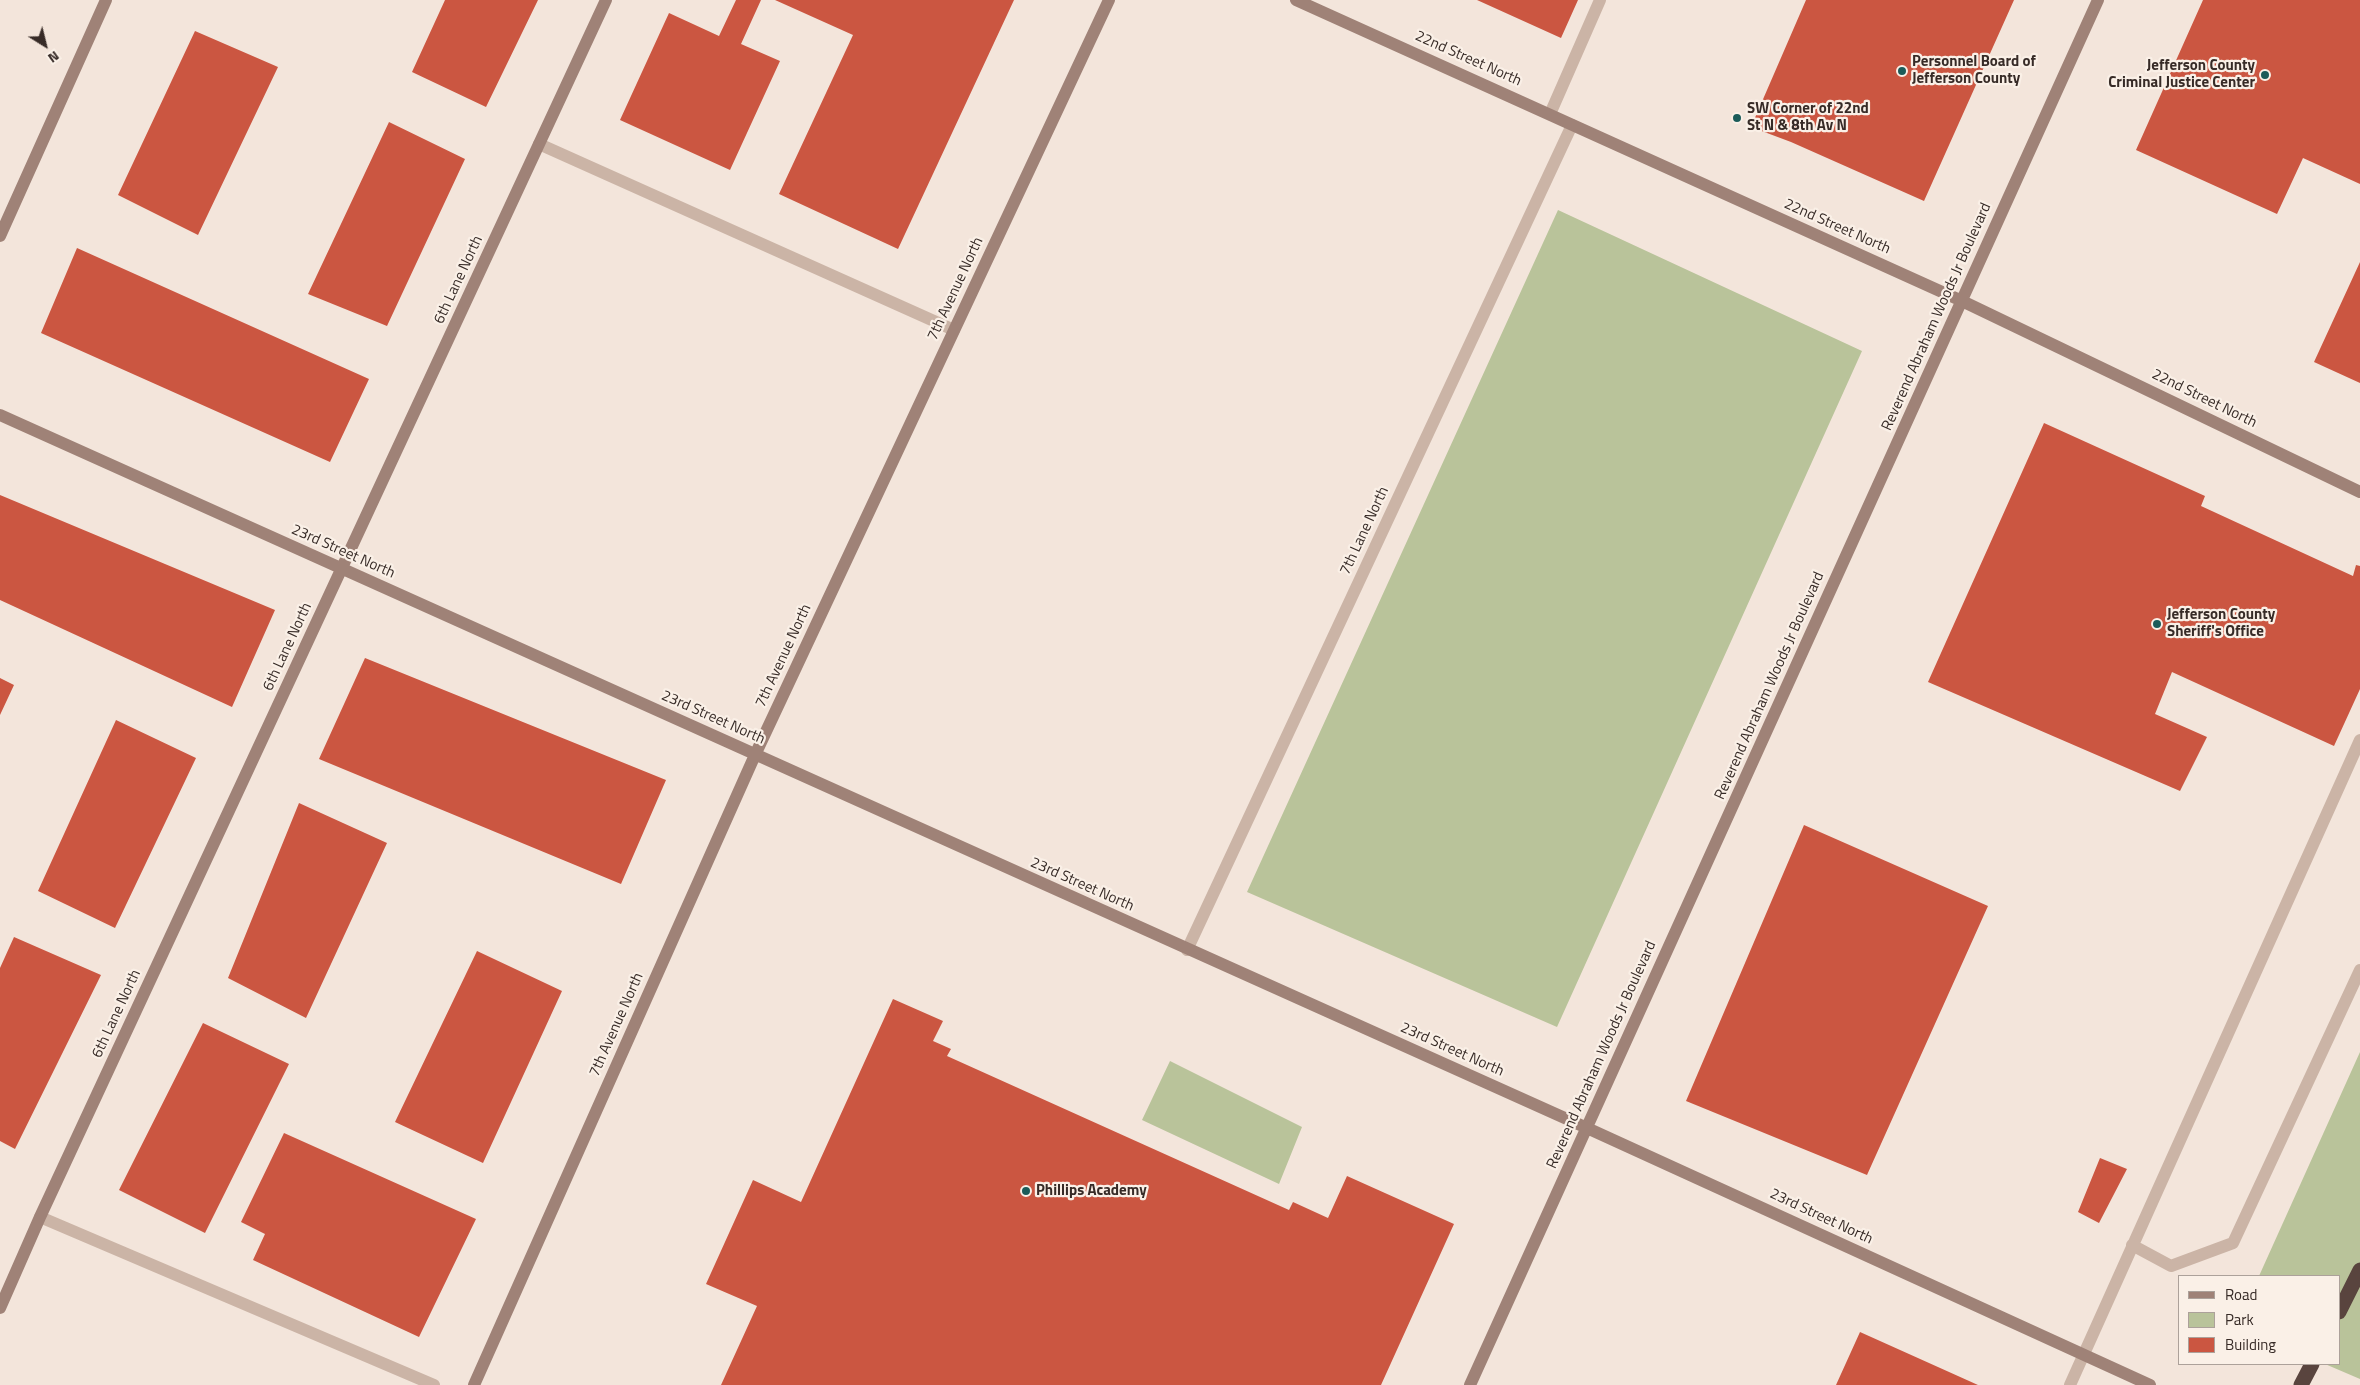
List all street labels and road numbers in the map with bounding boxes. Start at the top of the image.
street label: 22nd Street North [1412,27,1524,91]
street label: 22nd Street North [1781,195,1893,259]
street label: Reverend Abraham Woods Jr Boulevard [1878,200,1996,434]
street label: 6th Lane North [431,233,487,327]
street label: 7th Avenue North [924,235,988,343]
street label: 22nd Street North [2149,366,2259,432]
street label: 7th Lane North [1337,484,1393,578]
street label: 23rd Street North [288,521,398,583]
street label: Reverend Abraham Woods Jr Boulevard [1711,569,1829,803]
street label: 6th Lane North [260,600,316,694]
street label: 7th Avenue North [752,602,816,710]
street label: 23rd Street North [658,687,768,749]
street label: 23rd Street North [1027,854,1137,916]
street label: Reverend Abraham Woods Jr Boulevard [1543,938,1661,1172]
street label: 6th Lane North [89,967,145,1061]
street label: 7th Avenue North [586,970,648,1080]
street label: 23rd Street North [1397,1019,1507,1081]
street label: 23rd Street North [1767,1185,1875,1249]

